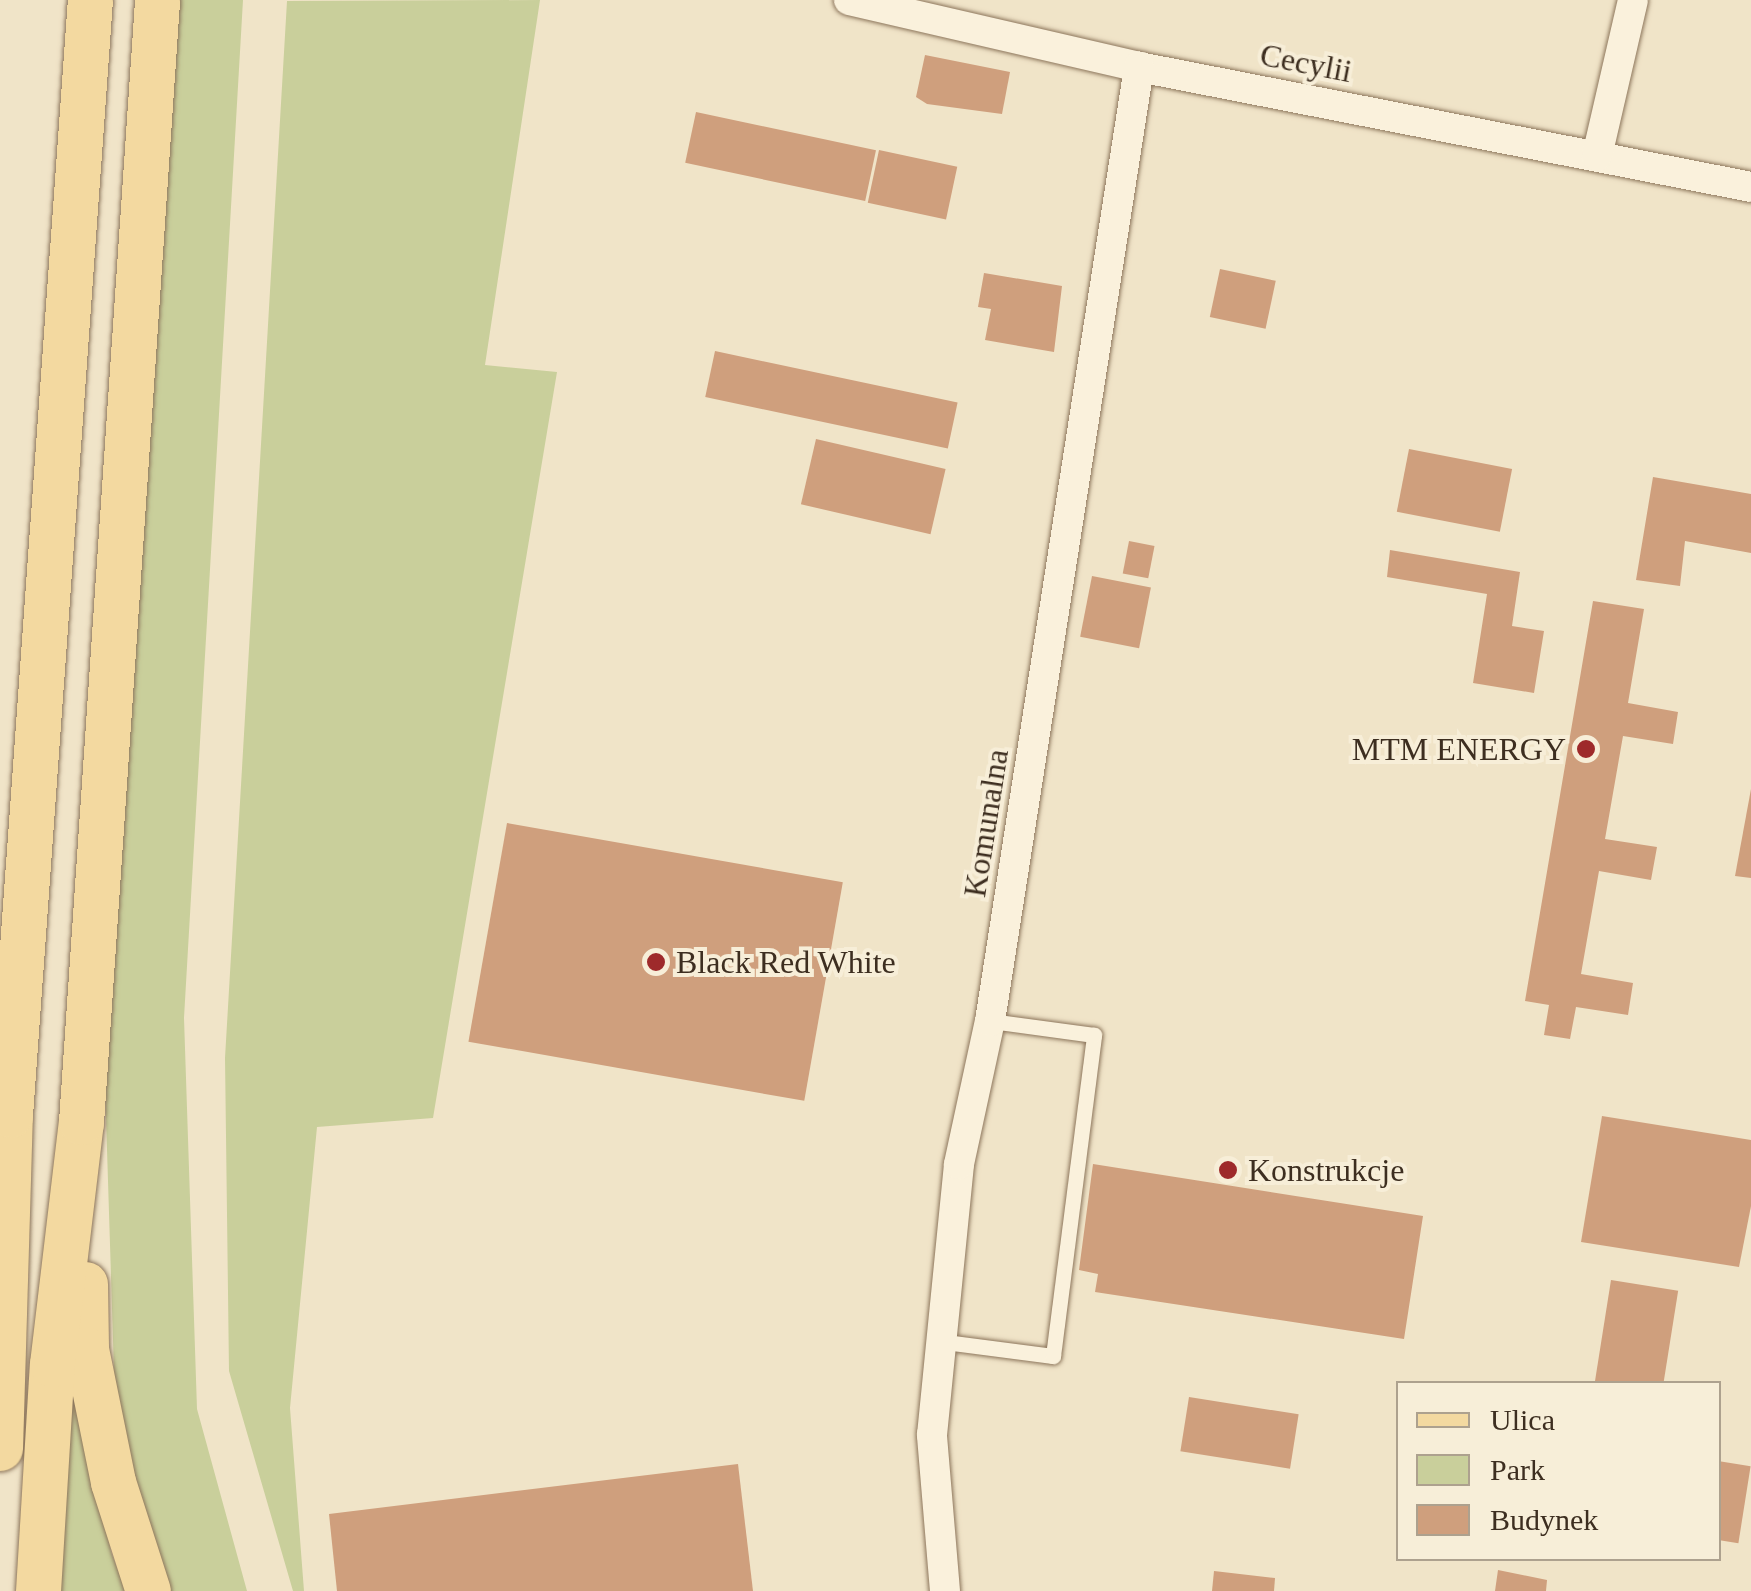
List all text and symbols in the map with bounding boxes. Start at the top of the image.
street label: Cecylii [1257,35,1355,91]
place label: MTM ENERGY [1352,730,1566,768]
marker: MTM ENERGY [1575,738,1597,760]
street label: Komunalna [955,746,1017,900]
place label: Black Red White [676,943,896,981]
marker: Black Red White [645,951,667,973]
place label: Konstrukcje [1248,1151,1404,1189]
marker: Konstrukcje [1217,1159,1239,1181]
legend [1396,1381,1721,1561]
text: Ulica [1490,1403,1555,1436]
text: Park [1490,1453,1545,1486]
text: Budynek [1490,1503,1598,1536]

